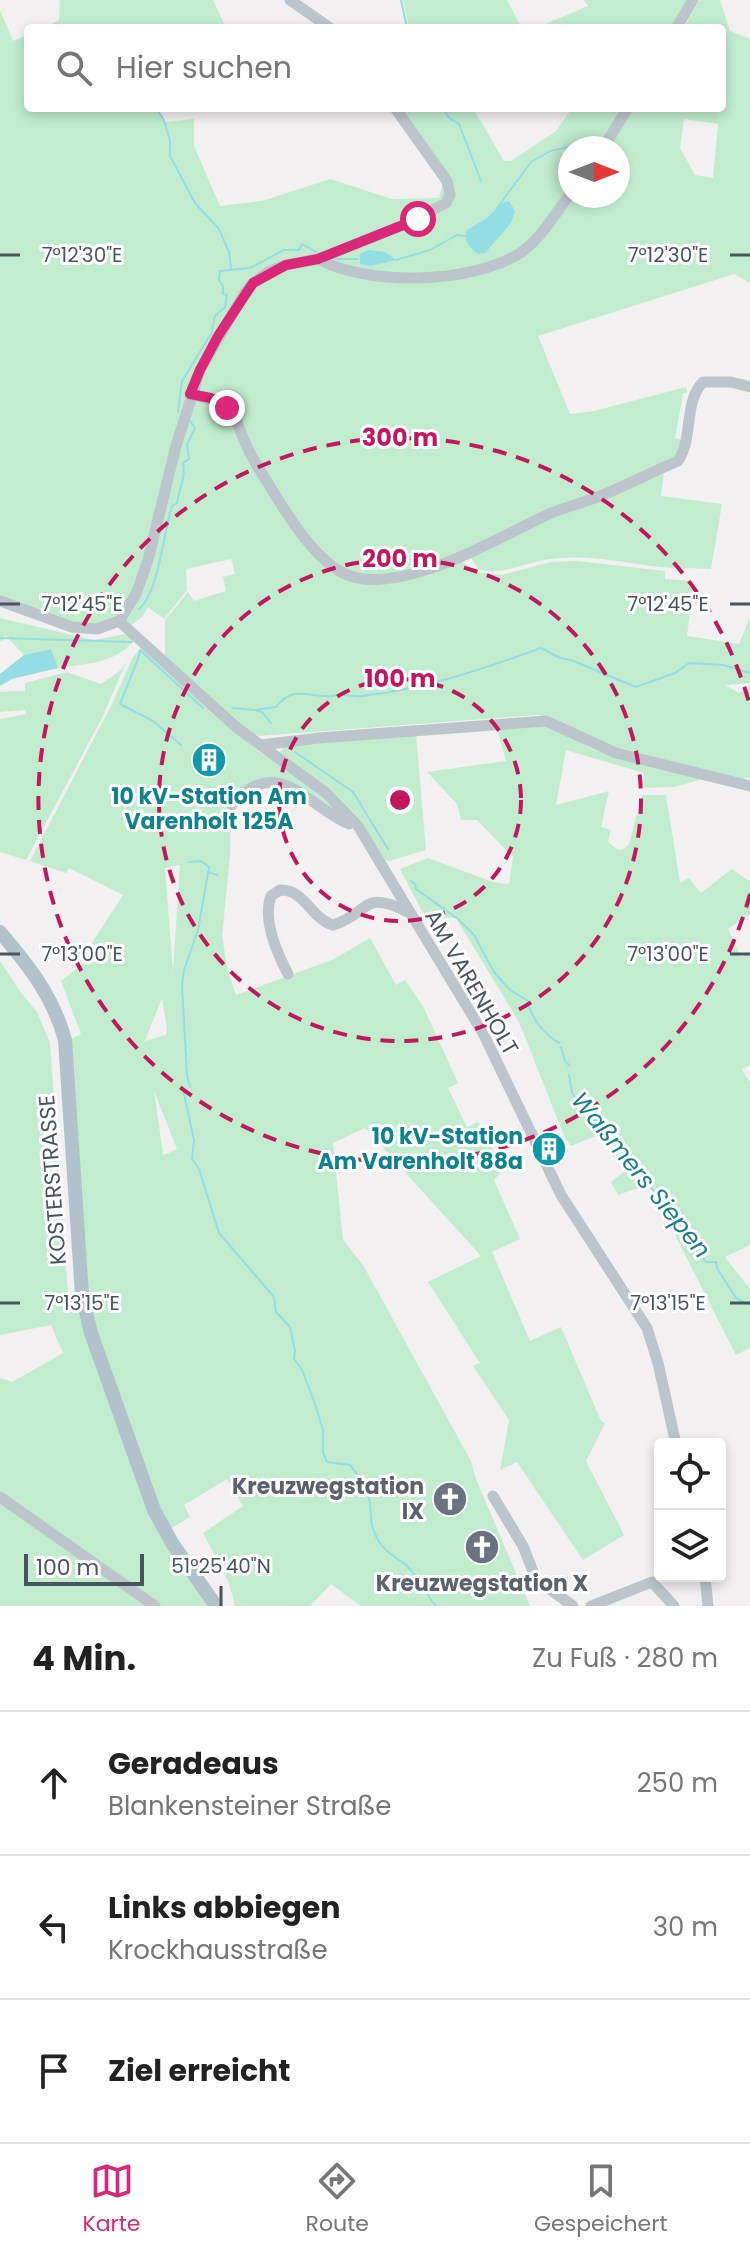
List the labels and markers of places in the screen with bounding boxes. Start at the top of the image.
building icon: 10 kV-Station Am Varenholt 125A [190,741,228,779]
place label: 10 kV-Station Am Varenholt 125A [111,781,307,837]
centre of rings [386,786,414,814]
place label: 10 kV-Station Am Varenholt 88a [318,1121,523,1177]
building icon: 10 kV-Station Am Varenholt 88a [530,1130,568,1168]
place label: Kreuzwegstation IX [232,1471,424,1527]
church icon: Kreuzwegstation IX [431,1480,469,1518]
church icon: Kreuzwegstation X [463,1528,501,1566]
place label: Kreuzwegstation X [376,1568,588,1599]

